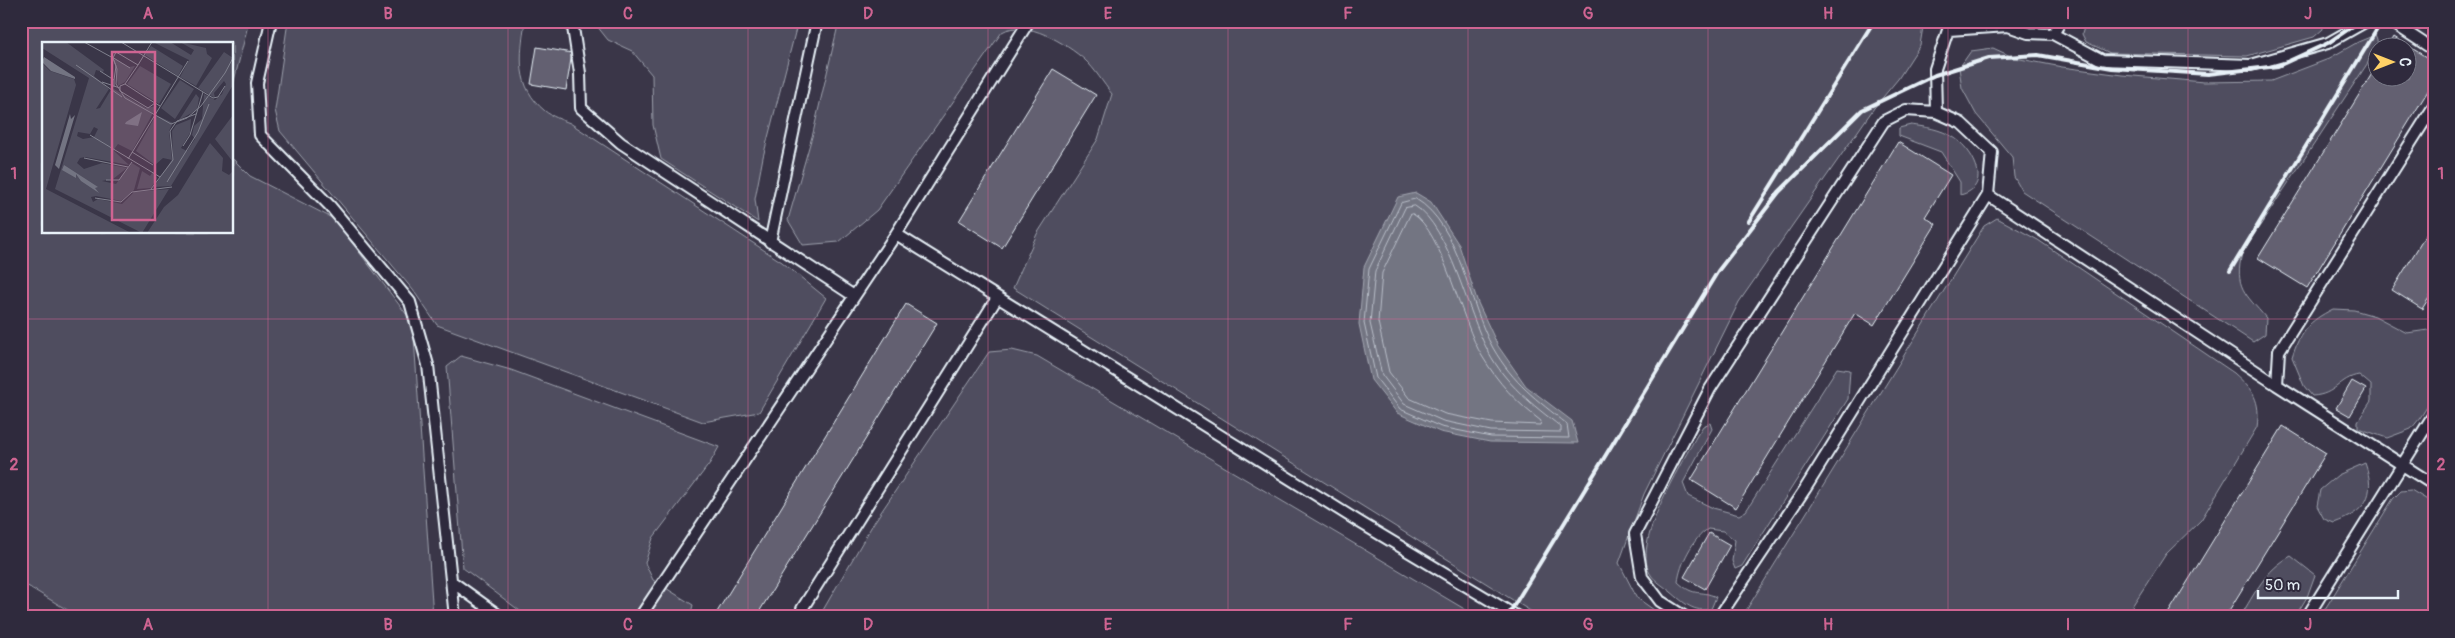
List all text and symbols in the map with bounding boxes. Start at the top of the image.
text: A [143,4,154,24]
text: B [383,4,393,24]
text: C [623,4,633,24]
text: D [863,4,873,24]
text: E [1104,4,1113,24]
text: F [1343,4,1353,24]
text: G [1583,4,1594,24]
text: H [1823,4,1833,24]
text: I [2066,4,2070,24]
text: J [2304,4,2312,24]
north arrow [2368,38,2418,88]
inset map [42,42,234,234]
text: С [2396,58,2413,67]
text: 1 [11,164,17,184]
text: 1 [2438,164,2444,184]
text: 2 [10,455,19,475]
text: 2 [2437,455,2446,475]
scale bar [2258,568,2398,600]
text: 50 m [2265,576,2300,595]
text: A [143,615,154,635]
text: B [383,615,393,635]
text: C [623,615,633,635]
text: D [863,615,873,635]
text: E [1104,615,1113,635]
text: F [1343,615,1353,635]
text: G [1583,615,1594,635]
text: H [1823,615,1833,635]
text: I [2066,615,2070,635]
text: J [2304,615,2312,635]

